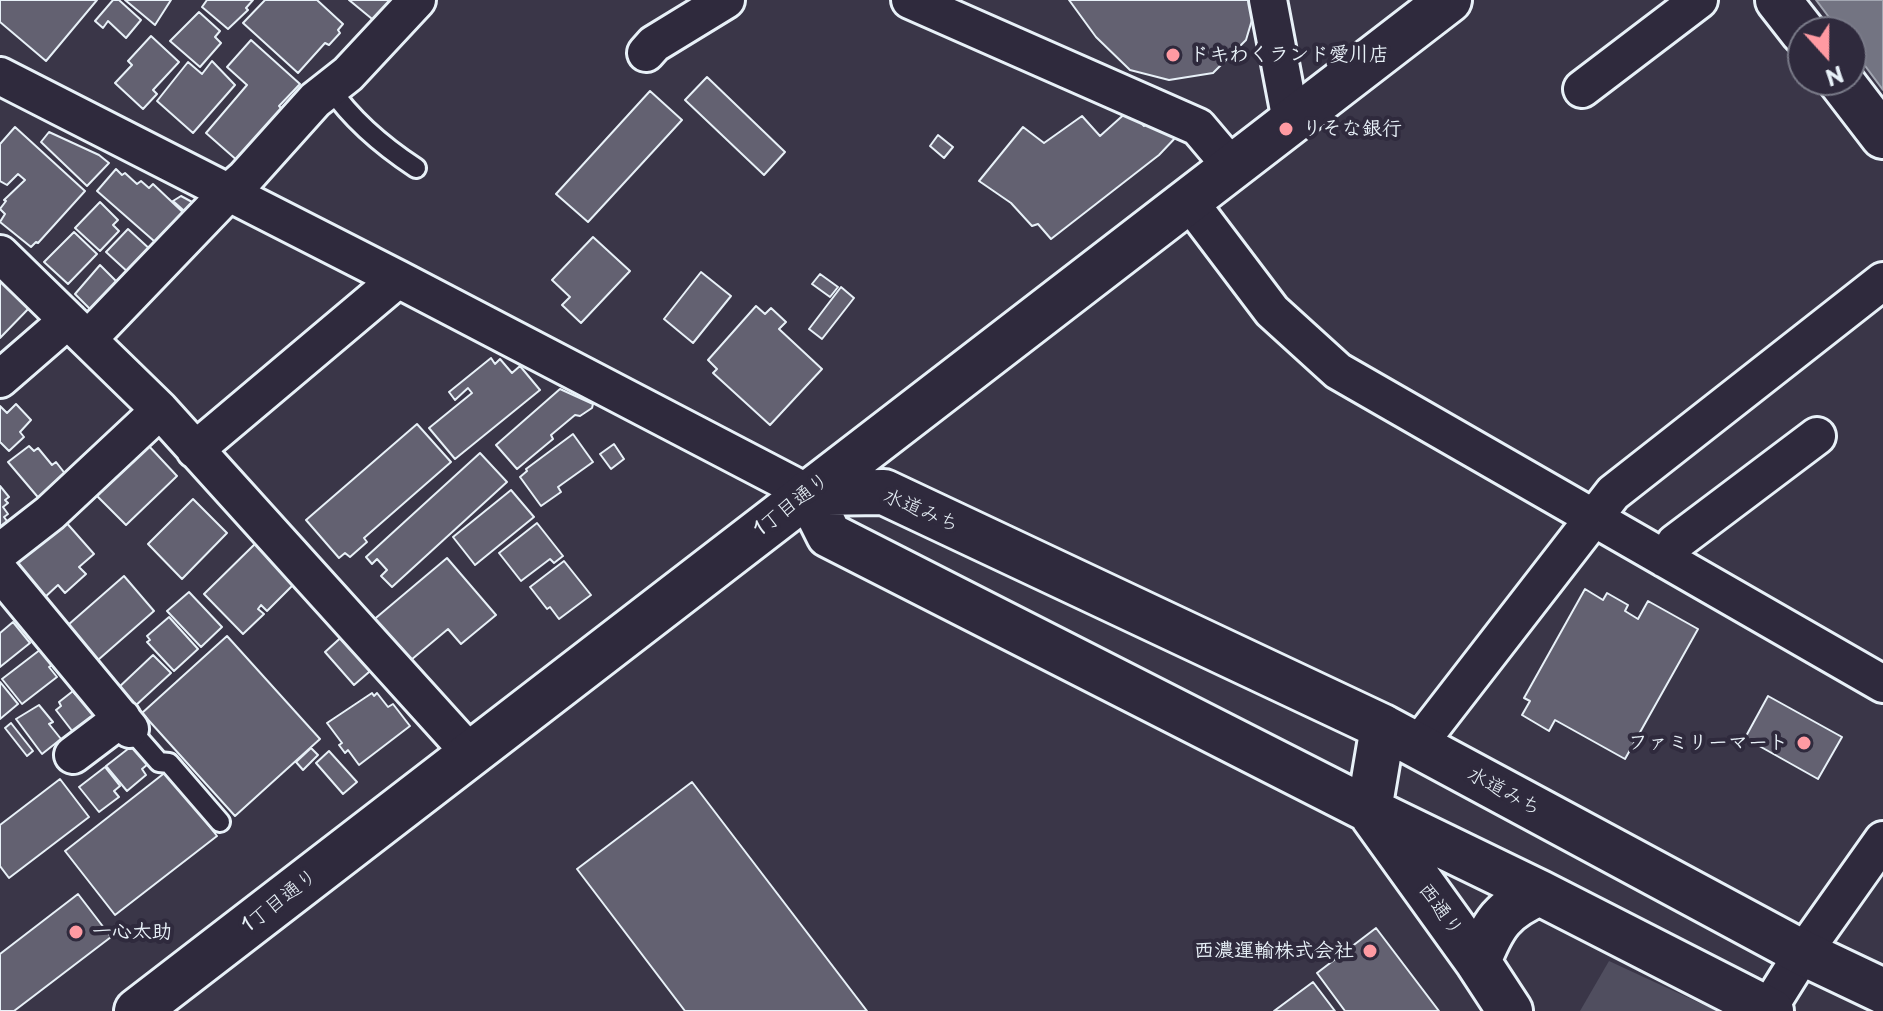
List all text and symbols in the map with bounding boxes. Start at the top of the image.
north arrow [1787,16,1867,96]
place label: ドキわくランド愛川店 [1189,43,1389,67]
marker: ドキわくランド愛川店 [1164,46,1182,64]
text: N [1821,58,1849,96]
place label: りそな銀行 [1302,117,1402,141]
marker: りそな銀行 [1277,120,1295,138]
street label: 1丁目通り [750,468,834,542]
street label: 水道みち [879,484,963,538]
place label: ファミリーマート [1628,731,1788,755]
marker: ファミリーマート [1795,734,1813,752]
street label: 水道みち [1463,763,1545,821]
street label: 1丁目通り [238,864,322,938]
street label: 西通り [1413,879,1467,941]
place label: 一心太助 [92,920,172,944]
marker: 一心太助 [67,923,85,941]
place label: 西濃運輸株式会社 [1194,939,1354,963]
marker: 西濃運輸株式会社 [1361,942,1379,960]

